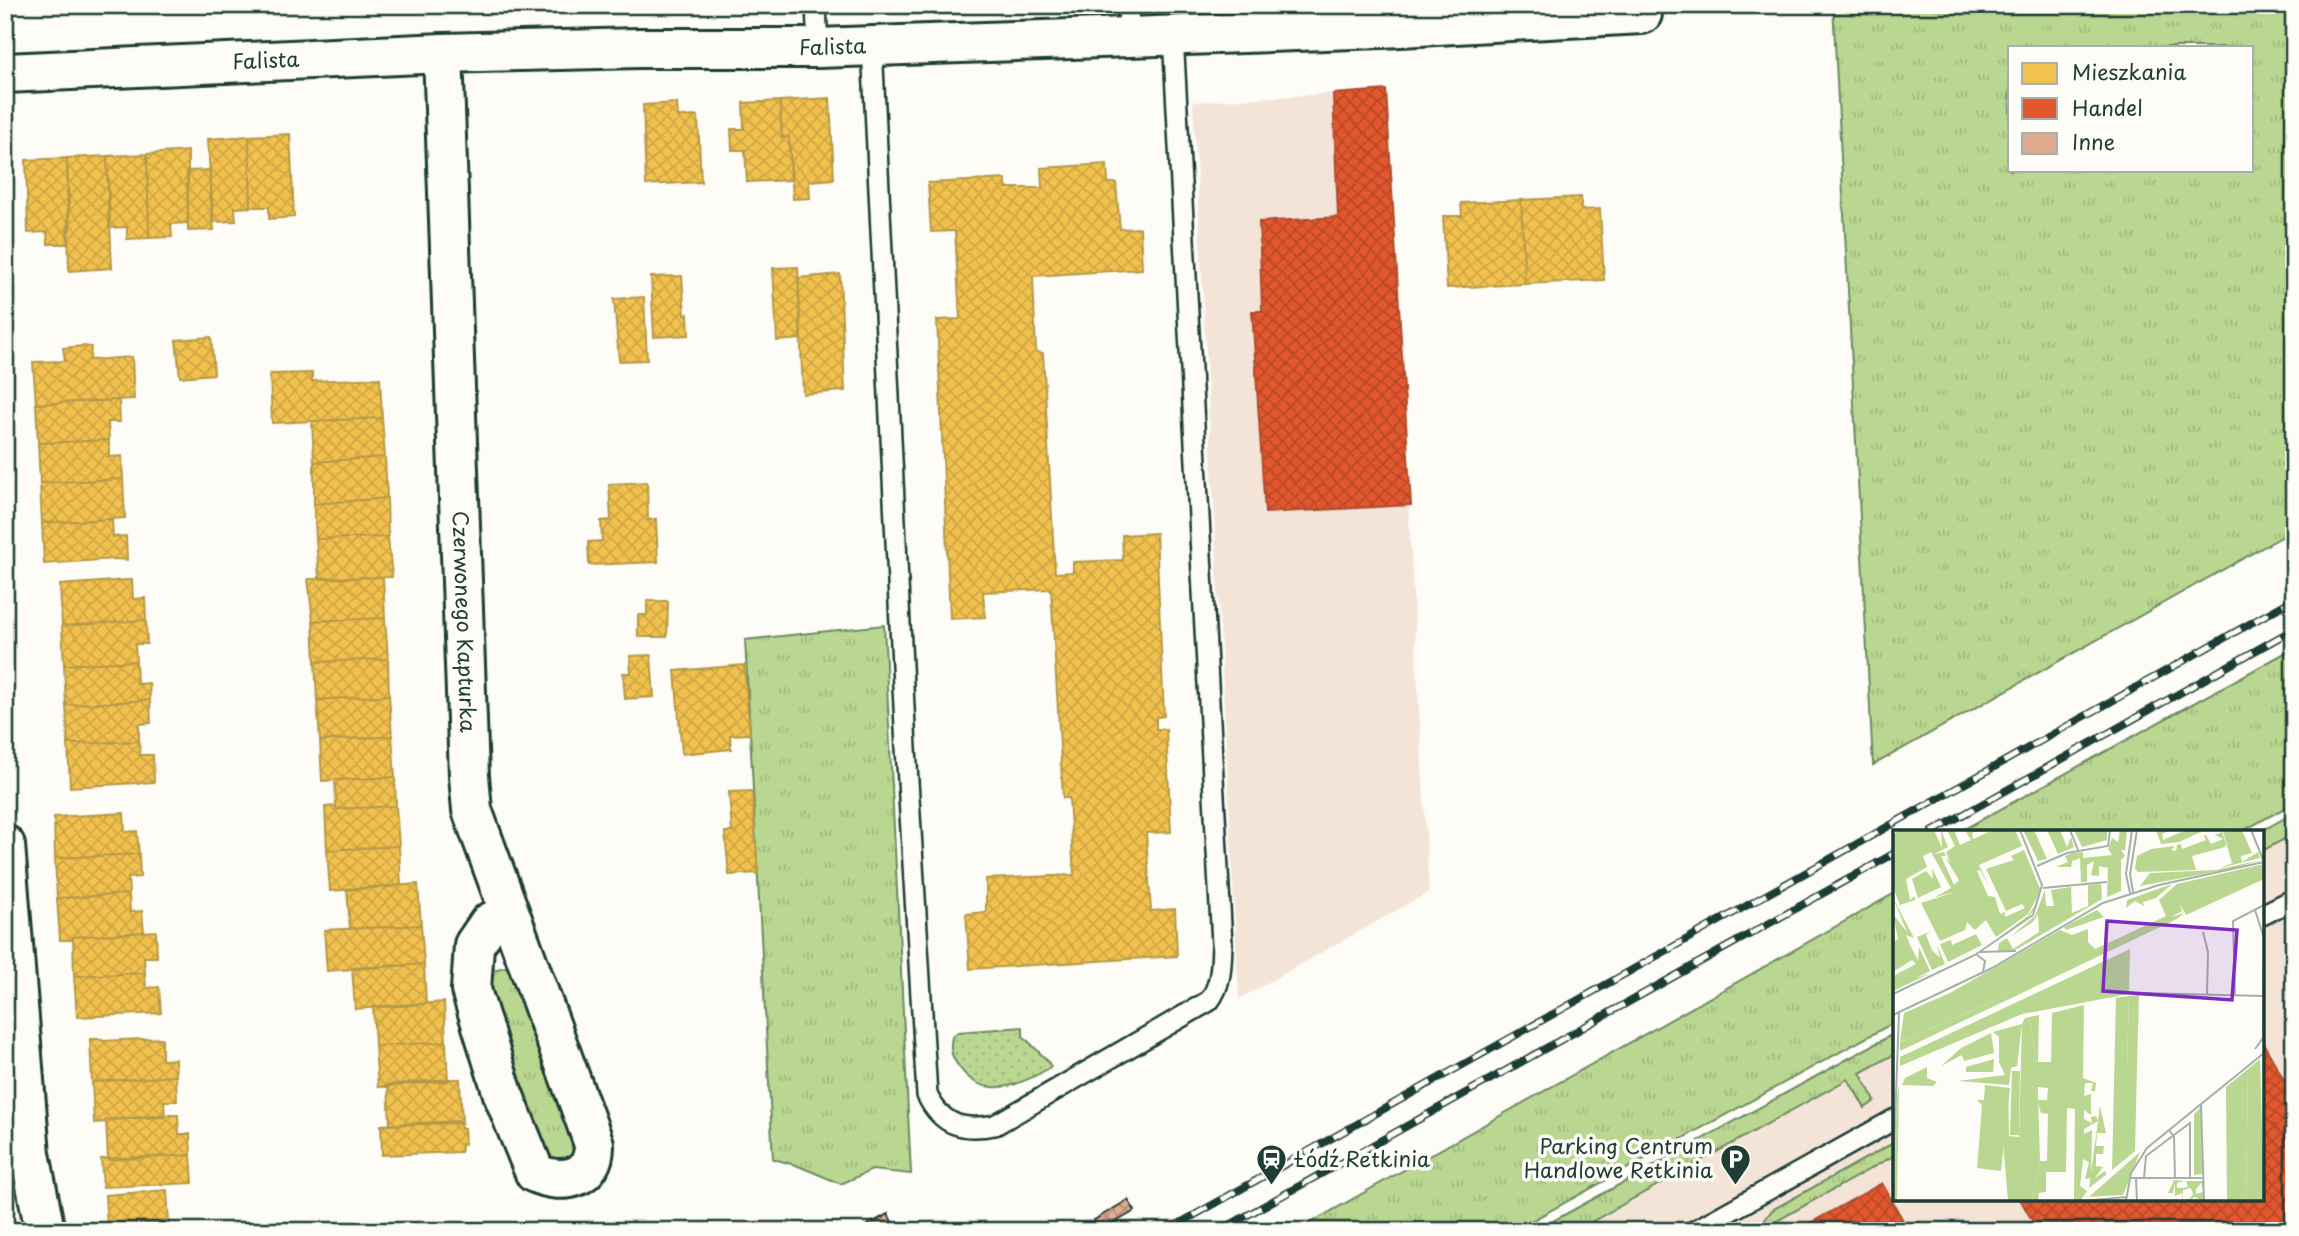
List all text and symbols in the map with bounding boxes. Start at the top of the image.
street label: Falista [799,28,867,62]
street label: Falista [231,42,300,77]
legend [2008,46,2254,172]
text: Mieszkania [2072,55,2186,87]
text: Handel [2072,91,2143,123]
text: Inne [2072,125,2115,157]
street label: Czerwonego Kapturka [445,510,485,734]
inset map [1893,830,2264,1201]
place label: Parking Centrum Handlowe Retkinia [1524,1129,1713,1185]
place label: Łódź Retkinia [1293,1142,1430,1174]
parking icon: Parking Centrum Handlowe Retkinia [1719,1142,1753,1186]
station icon: Łódź Retkinia [1255,1143,1289,1187]

